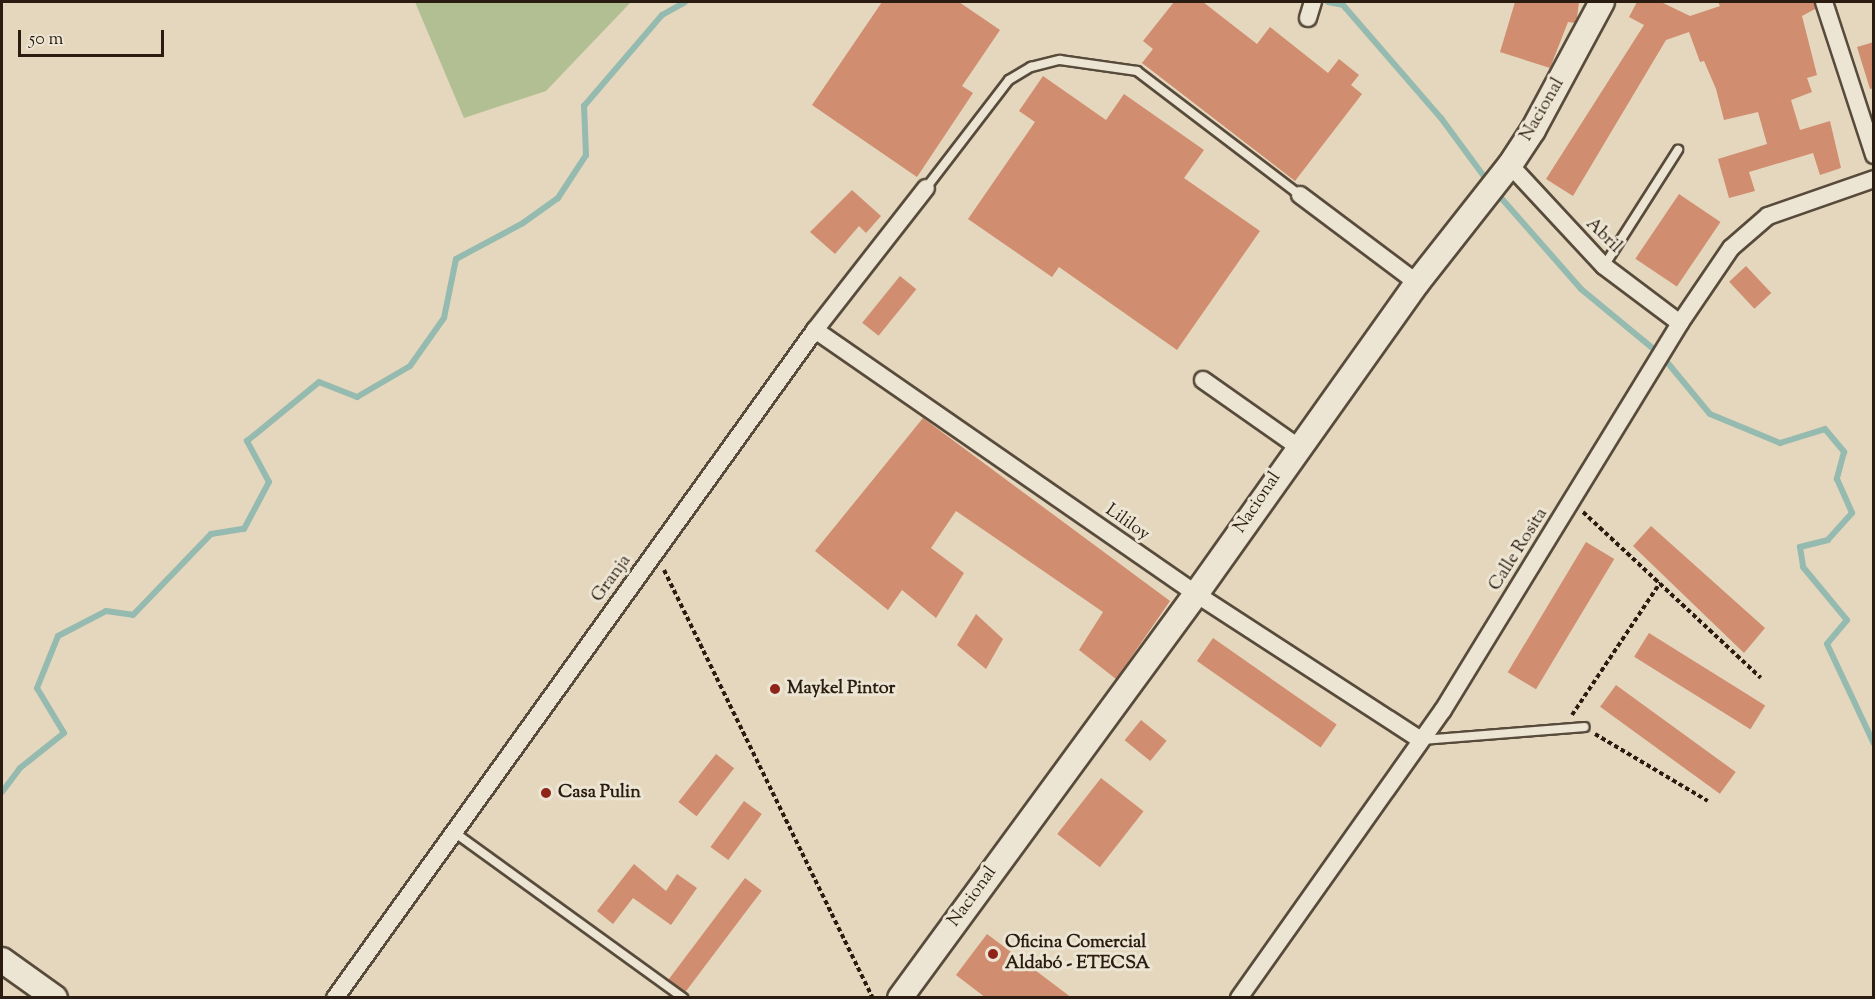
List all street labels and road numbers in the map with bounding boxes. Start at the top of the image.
street label: Nacional [1516,75,1570,145]
street label: Abril [1581,214,1625,258]
street label: Nacional [1230,468,1286,538]
street label: Lililoy [1101,500,1153,546]
street label: Calle Rosita [1485,505,1553,595]
street label: Granja [588,551,636,607]
street label: Nacional [944,863,1002,931]

